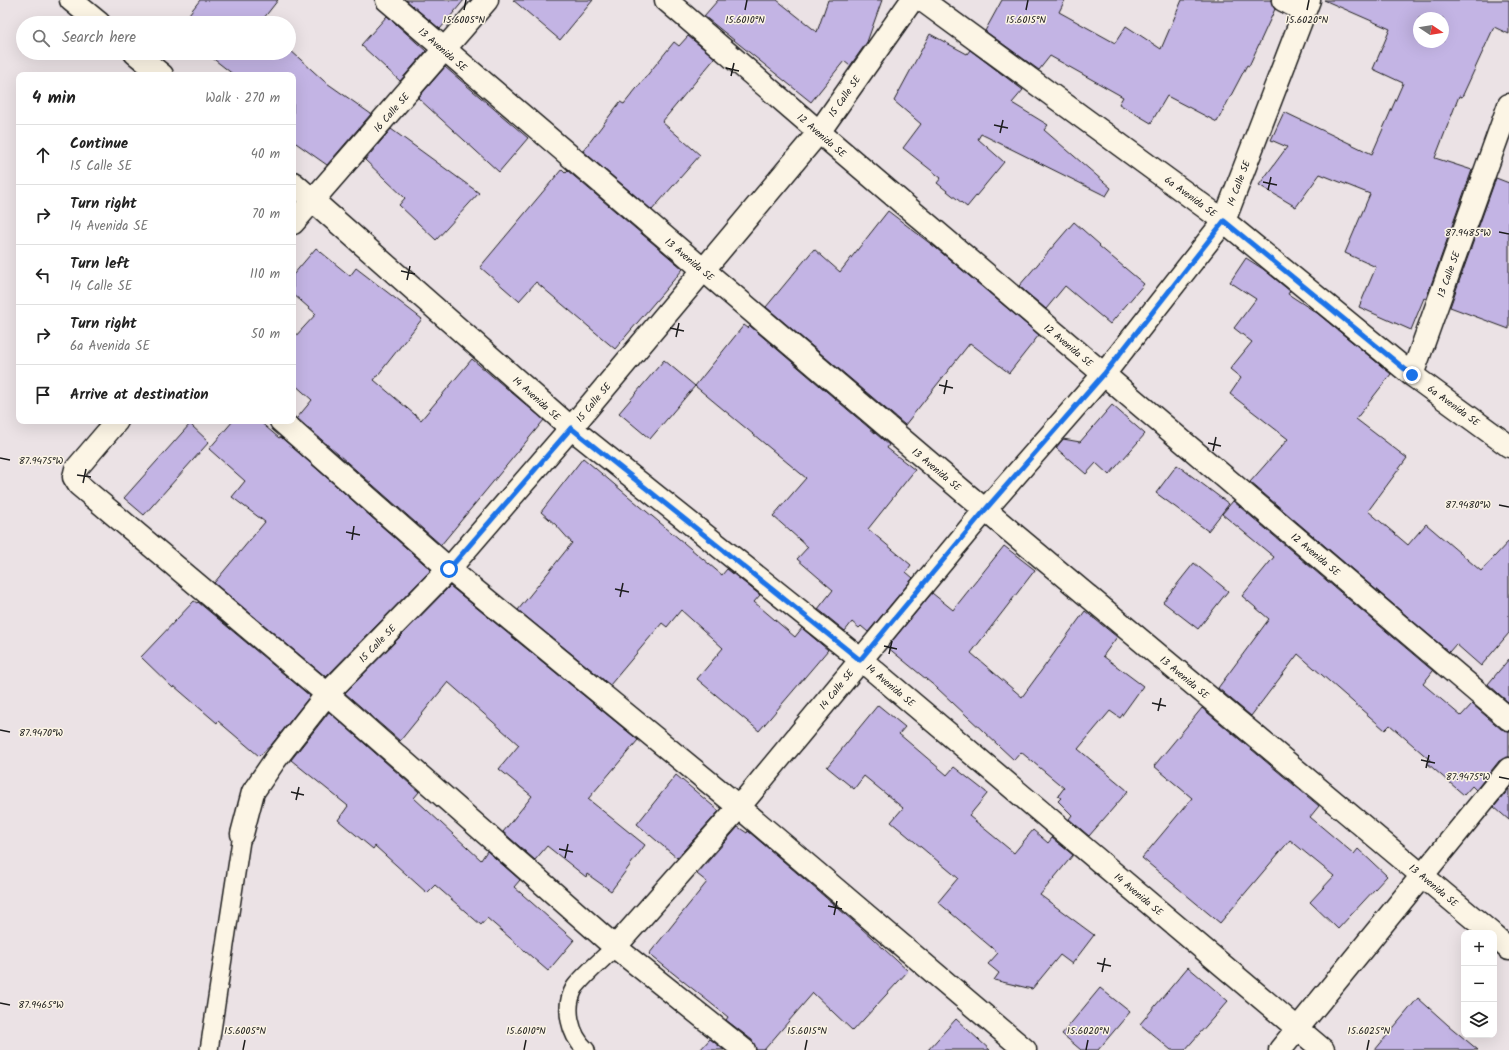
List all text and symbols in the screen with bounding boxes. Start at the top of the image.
text: 15.6005°N [443,12,485,28]
text: 15.6010°N [725,12,765,28]
text: 15.6015°N [1006,12,1046,28]
text: 15.6020°N [1286,12,1328,28]
north arrow [1413,12,1449,48]
search box [16,16,296,60]
street label: 13 Avenida SE [414,24,471,76]
text: Search here [62,26,136,50]
icon: search [30,27,52,49]
street label: 15 Calle SE [825,71,866,121]
text: 4 min [32,85,76,112]
text: Walk · 270 m [205,88,280,109]
street label: 16 Calle SE [370,88,414,136]
street label: 12 Avenida SE [793,110,850,162]
text: Continue [70,132,128,156]
icon: ahead [32,144,54,166]
text: 40 m [251,144,280,165]
text: 15 Calle SE [70,156,132,177]
street label: 14 Calle SE [1223,157,1255,209]
street label: 6a Avenida SE [1161,172,1221,222]
text: Turn right [70,192,137,216]
icon: right [32,204,54,226]
text: 70 m [252,204,280,225]
text: 14 Avenida SE [70,216,148,237]
text: 87.9485°W [1445,225,1491,241]
street label: 13 Avenida SE [661,234,718,286]
street label: 13 Calle SE [1433,248,1465,300]
text: Turn left [70,252,130,276]
icon: left [32,264,54,286]
text: 110 m [250,264,280,285]
text: 14 Calle SE [70,276,132,297]
text: Turn right [70,312,137,336]
street label: 12 Avenida SE [1040,320,1097,372]
icon: right [32,324,54,346]
text: 50 m [251,324,280,345]
text: 6a Avenida SE [70,336,150,357]
route end [1403,366,1421,384]
street label: 14 Avenida SE [509,373,565,426]
street label: 15 Calle SE [572,378,616,426]
street label: 6a Avenida SE [1424,381,1484,431]
text: Arrive at destination [70,383,209,407]
icon: arrive [32,384,54,406]
street label: 13 Avenida SE [908,444,965,496]
text: 87.9475°W [19,453,63,469]
text: 87.9480°W [1445,497,1491,513]
street label: 12 Avenida SE [1287,529,1344,581]
route start [440,560,458,578]
street label: 15 Calle SE [355,620,401,666]
street label: 13 Avenida SE [1156,652,1213,704]
street label: 14 Avenida SE [862,660,919,712]
street label: 14 Calle SE [815,665,859,713]
text: 87.9470°W [19,725,63,741]
text: 87.9475°W [1446,769,1490,785]
street label: 13 Avenida SE [1405,860,1462,912]
street label: 14 Avenida SE [1110,869,1167,921]
map controls [1461,930,1497,1038]
button: + [1461,930,1497,966]
button: − [1461,966,1497,1002]
text: 87.9465°W [18,997,64,1013]
button: layers [1461,1002,1497,1038]
text: 15.6005°N [224,1023,266,1039]
text: 15.6010°N [506,1023,546,1039]
text: 15.6015°N [787,1023,827,1039]
text: 15.6020°N [1067,1023,1109,1039]
text: 15.6025°N [1348,1023,1391,1039]

